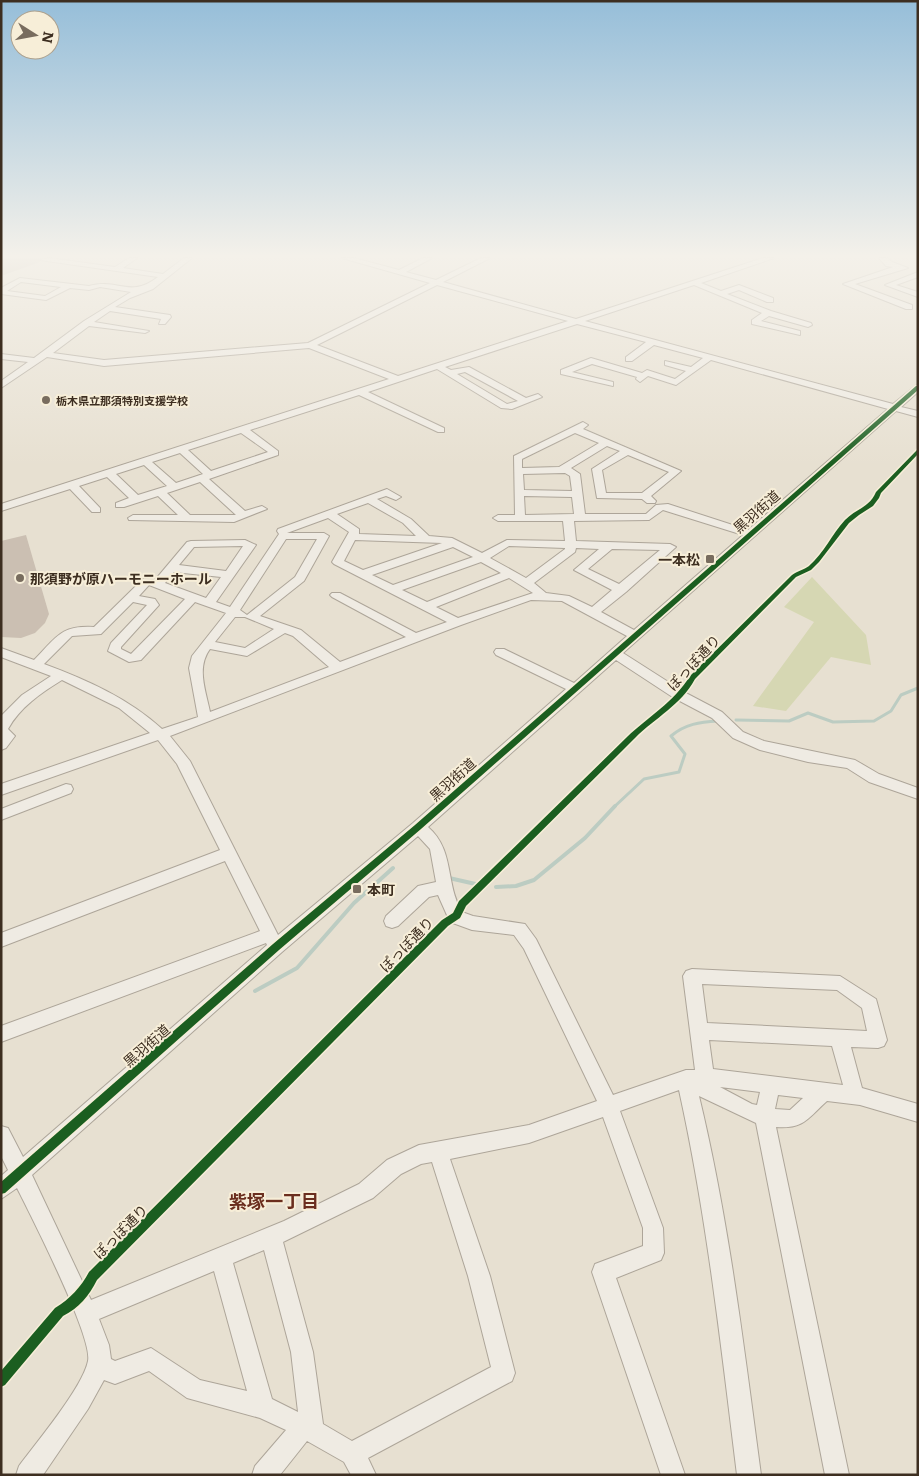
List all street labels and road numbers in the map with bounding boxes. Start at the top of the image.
street label: 黒羽街道 [728,485,784,537]
street label: ぽっぽ通り [662,630,724,694]
street label: 黒羽街道 [425,753,479,805]
street label: ぽっぽ通り [374,912,438,976]
street label: 黒羽街道 [118,1019,174,1071]
street label: ぽっぽ通り [88,1199,152,1263]

